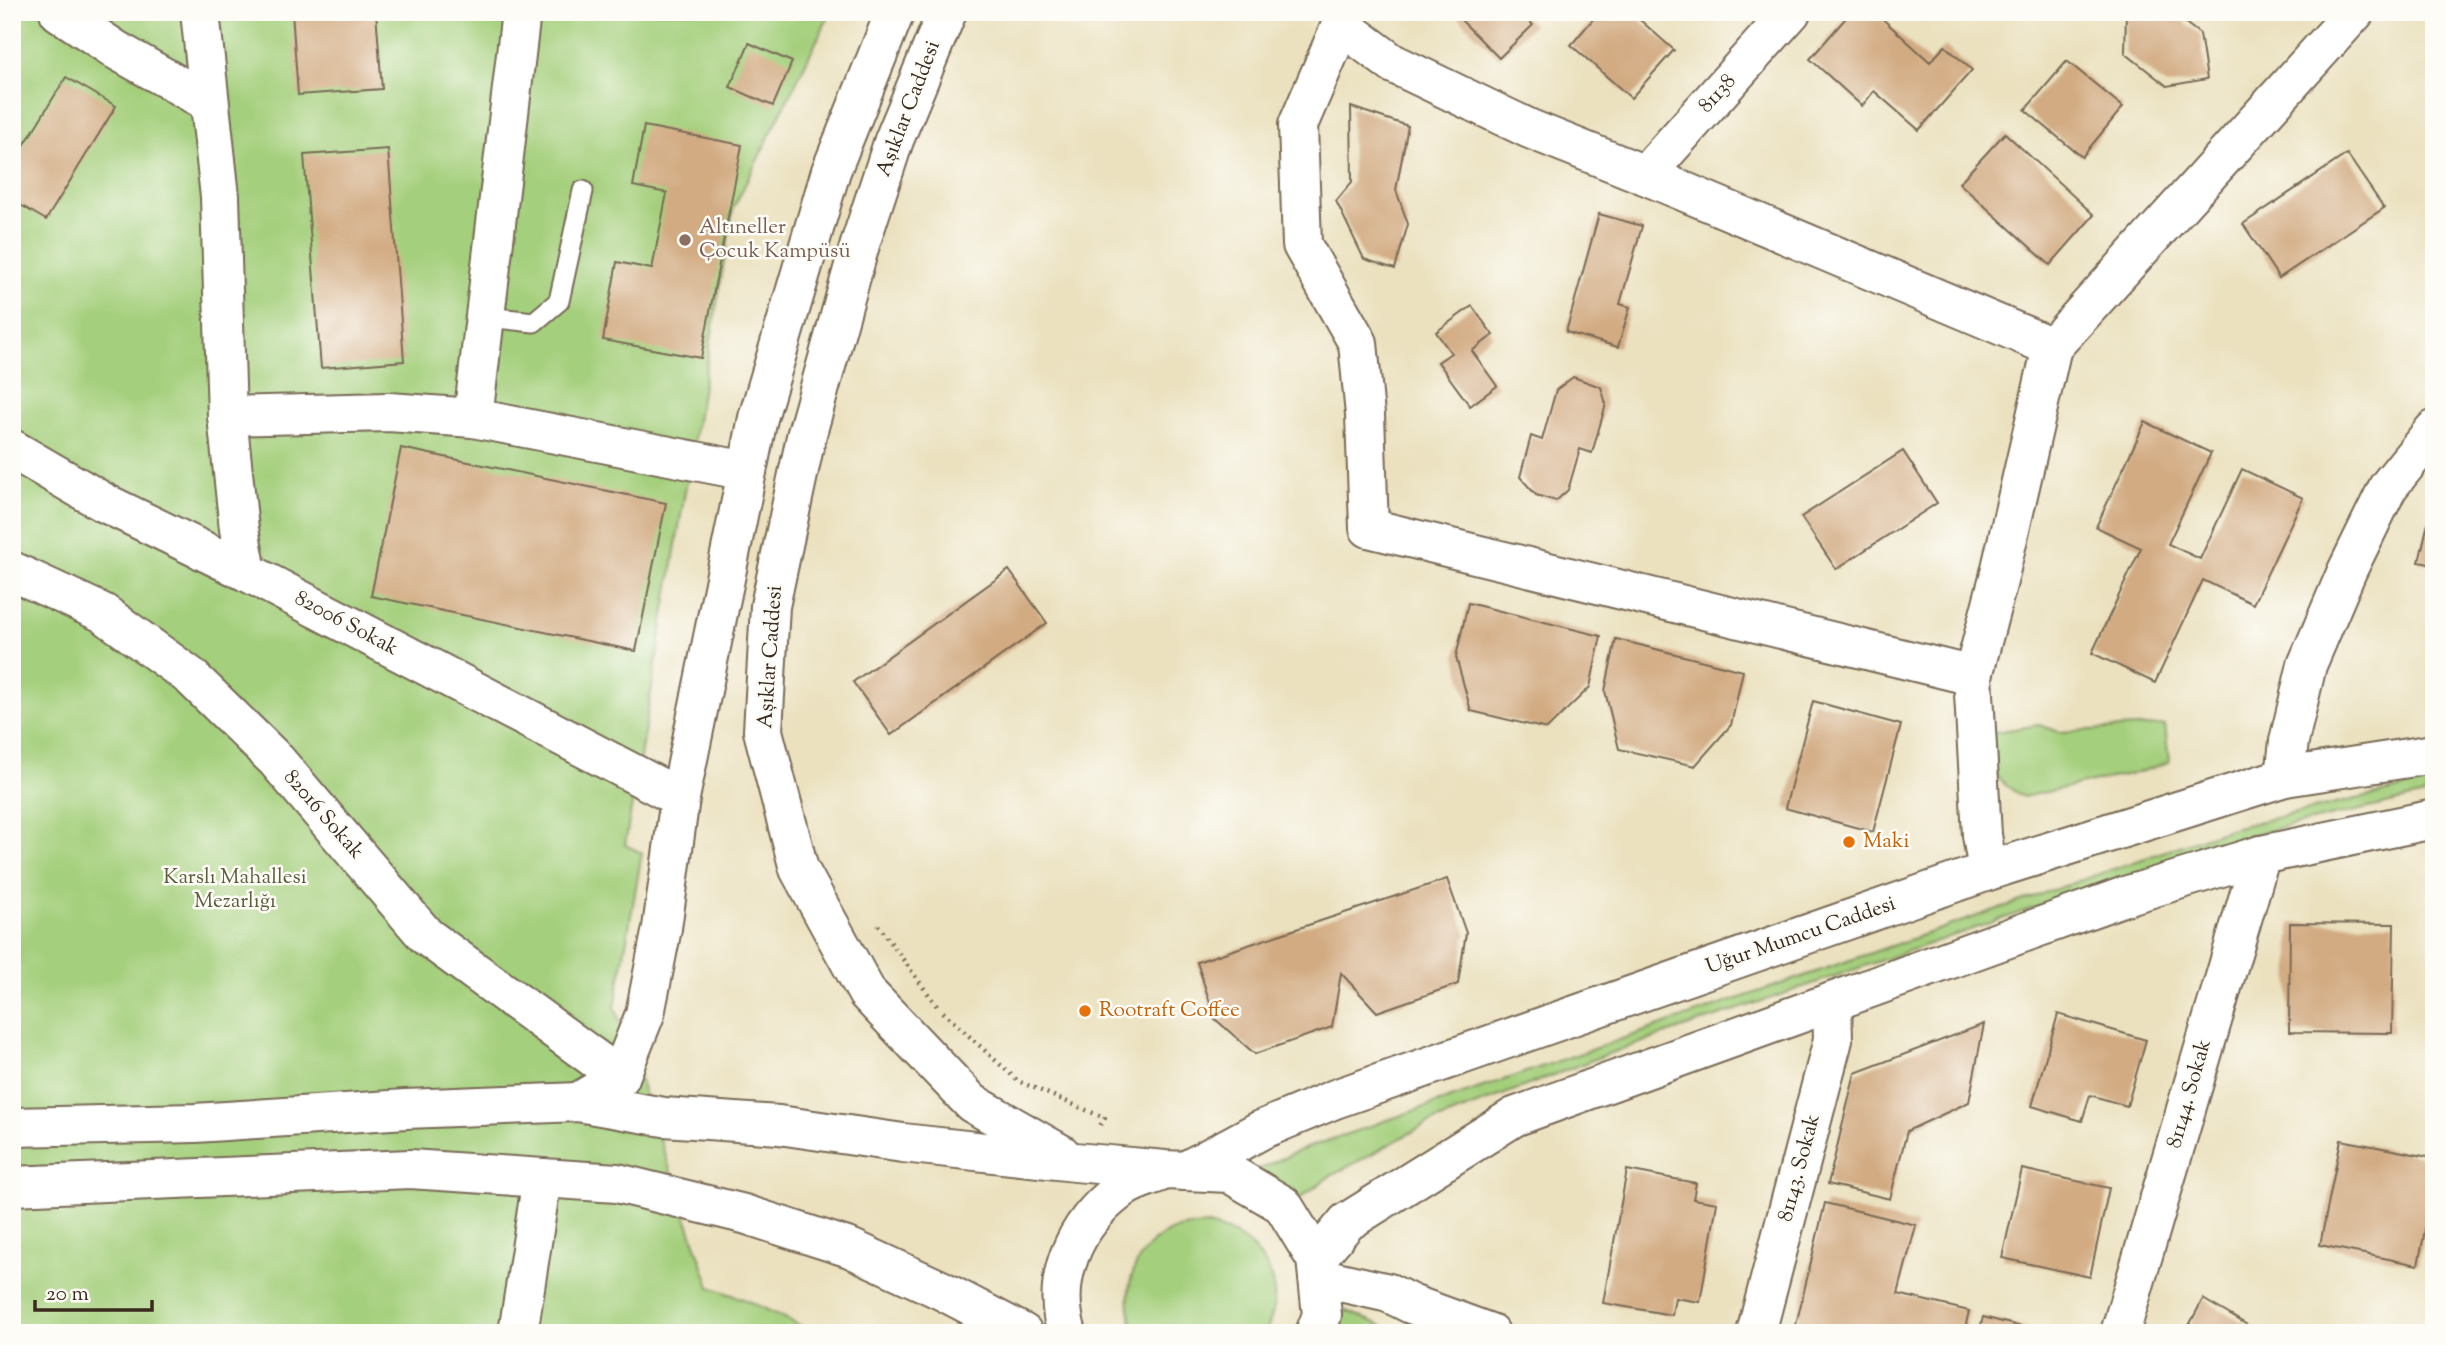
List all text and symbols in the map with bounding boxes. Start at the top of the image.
street label: Aşıklar Caddesi [869,37,949,181]
street label: 81138 [1692,68,1744,120]
place label: Altıneller Çocuk Kampüsü [699,213,850,267]
marker: Altıneller Çocuk Kampüsü [677,232,693,248]
street label: 82006 Sokak [289,584,404,664]
street label: Aşıklar Caddesi [751,584,791,730]
street label: 82016 Sokak [276,764,371,867]
place label: Maki [1863,827,1909,857]
marker: Maki [1841,834,1857,850]
park label: Karslı Mahallesi Mezarlığı [163,863,307,917]
street label: Uğur Mumcu Caddesi [1702,889,1900,983]
place label: Rootraft Coffee [1099,996,1240,1026]
marker: Rootraft Coffee [1077,1003,1093,1019]
street label: 81144. Sokak [2160,1035,2220,1152]
street label: 81143. Sokak [1771,1110,1829,1225]
scale bar [35,1268,152,1312]
text: 20 m [46,1280,89,1310]

